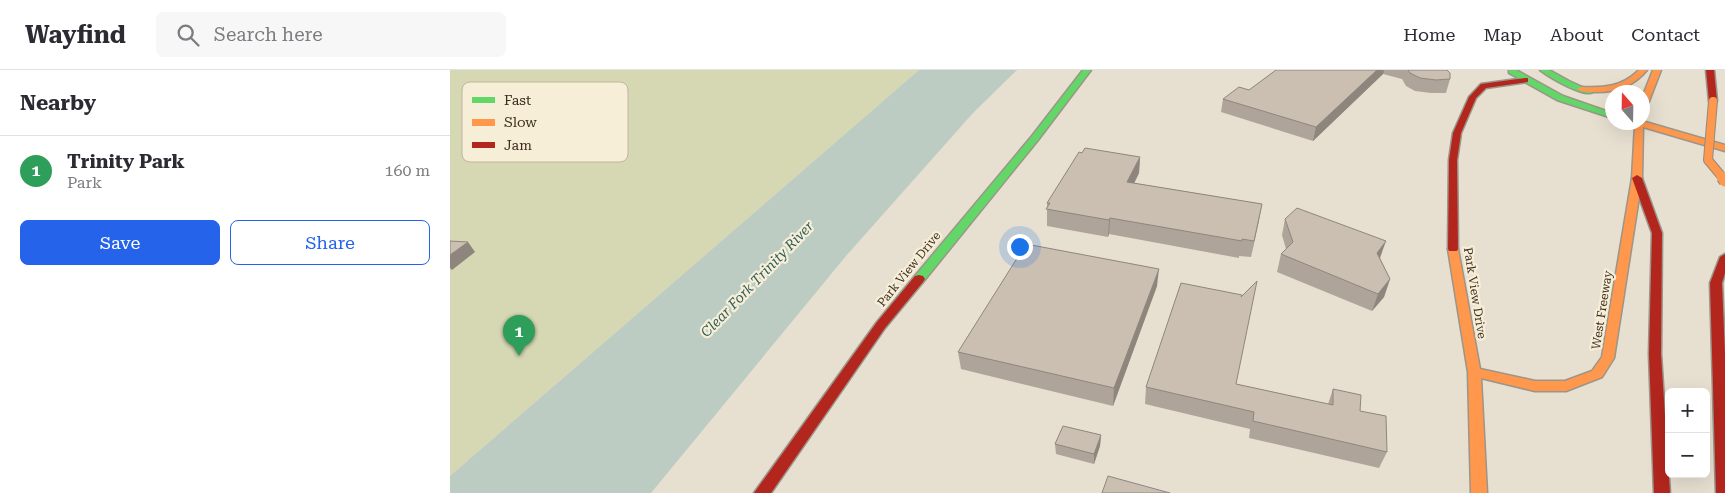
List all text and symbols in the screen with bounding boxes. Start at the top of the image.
search box [156,12,506,57]
text: Wayfind [25,21,126,49]
icon: search [174,21,202,49]
text: Search here [214,23,323,46]
text: Home [1403,24,1455,45]
text: Map [1483,24,1522,45]
text: About [1550,24,1603,45]
text: Contact [1631,24,1700,45]
legend [462,82,628,162]
north arrow [1605,85,1650,130]
text: Nearby [20,91,96,115]
text: Fast [504,92,531,108]
text: Slow [504,114,537,130]
text: Jam [504,137,532,153]
text: Trinity Park [67,150,185,173]
text: 1 [32,161,40,180]
text: 160 m [384,161,430,180]
text: Park [67,173,102,192]
water label: Clear Fork Trinity River [698,218,817,340]
button: Save [20,220,220,265]
button: Share [230,220,430,265]
street label: Park View Drive [874,228,944,309]
your location [1007,234,1033,260]
street label: Park View Drive [1461,246,1489,340]
street label: West Freeway [1589,269,1615,350]
pin: 1 [503,315,535,356]
map controls [1665,388,1710,478]
button: + [1665,388,1710,433]
button: − [1665,433,1710,478]

